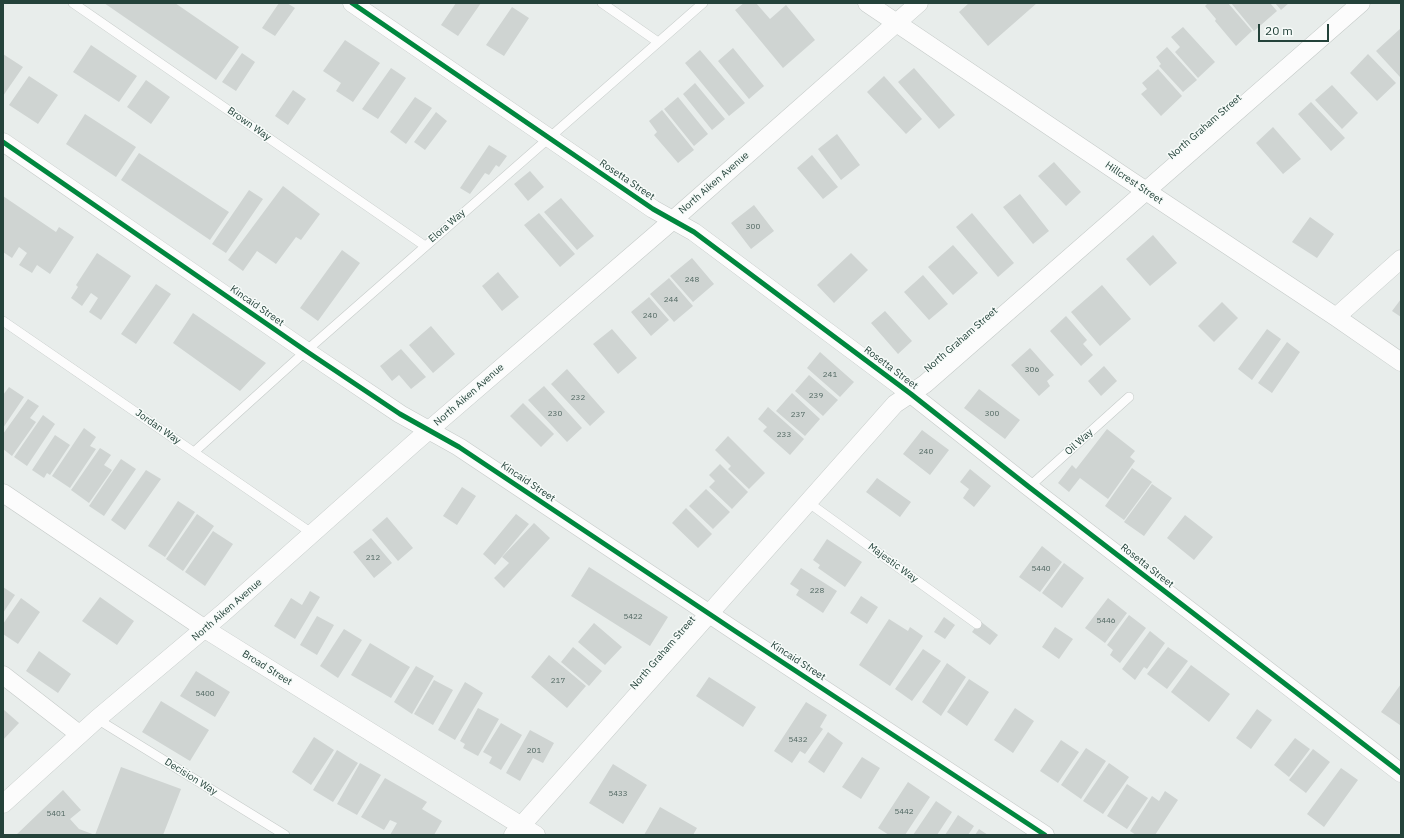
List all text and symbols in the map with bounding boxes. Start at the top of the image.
scale bar [1260,16,1331,42]
text: 20 m [1265,23,1293,38]
street label: North Graham Street [1166,92,1244,162]
street label: Brown Way [225,105,273,143]
street label: North Aiken Avenue [677,149,751,217]
street label: Rosetta Street [597,157,657,203]
street label: Hillcrest Street [1103,159,1165,207]
street label: Elora Way [426,207,468,245]
house number: 300 [746,222,760,232]
house number: 248 [685,275,699,285]
street label: Kincaid Street [228,283,286,329]
house number: 244 [664,295,678,305]
street label: North Graham Street [922,305,1000,375]
house number: 240 [643,311,657,321]
street label: Rosetta Street [862,344,920,392]
street label: North Aiken Avenue [432,361,506,429]
house number: 306 [1025,365,1039,375]
house number: 241 [823,370,837,380]
house number: 239 [809,391,823,401]
house number: 232 [571,393,585,403]
street label: Jordan Way [133,407,183,447]
house number: 230 [548,409,562,419]
house number: 300 [985,409,999,419]
house number: 237 [791,410,805,420]
street label: Oil Way [1062,426,1096,458]
house number: 233 [777,430,791,440]
house number: 240 [919,447,933,457]
street label: Kincaid Street [499,459,557,505]
street label: Majestic Way [866,541,920,585]
street label: Rosetta Street [1118,541,1176,591]
house number: 212 [366,553,380,563]
house number: 5440 [1031,564,1051,574]
street label: North Aiken Avenue [190,576,264,644]
house number: 228 [810,586,824,596]
house number: 5422 [623,612,643,622]
street label: North Graham Street [628,614,698,692]
house number: 5446 [1096,616,1116,626]
street label: Kincaid Street [768,639,828,683]
street label: Broad Street [240,648,294,688]
house number: 217 [551,676,565,686]
house number: 5400 [195,689,215,699]
house number: 5432 [788,735,808,745]
house number: 201 [527,746,541,756]
street label: Decision Way [162,756,220,798]
house number: 5433 [608,789,628,799]
house number: 5442 [894,807,914,817]
house number: 5401 [46,809,66,819]

